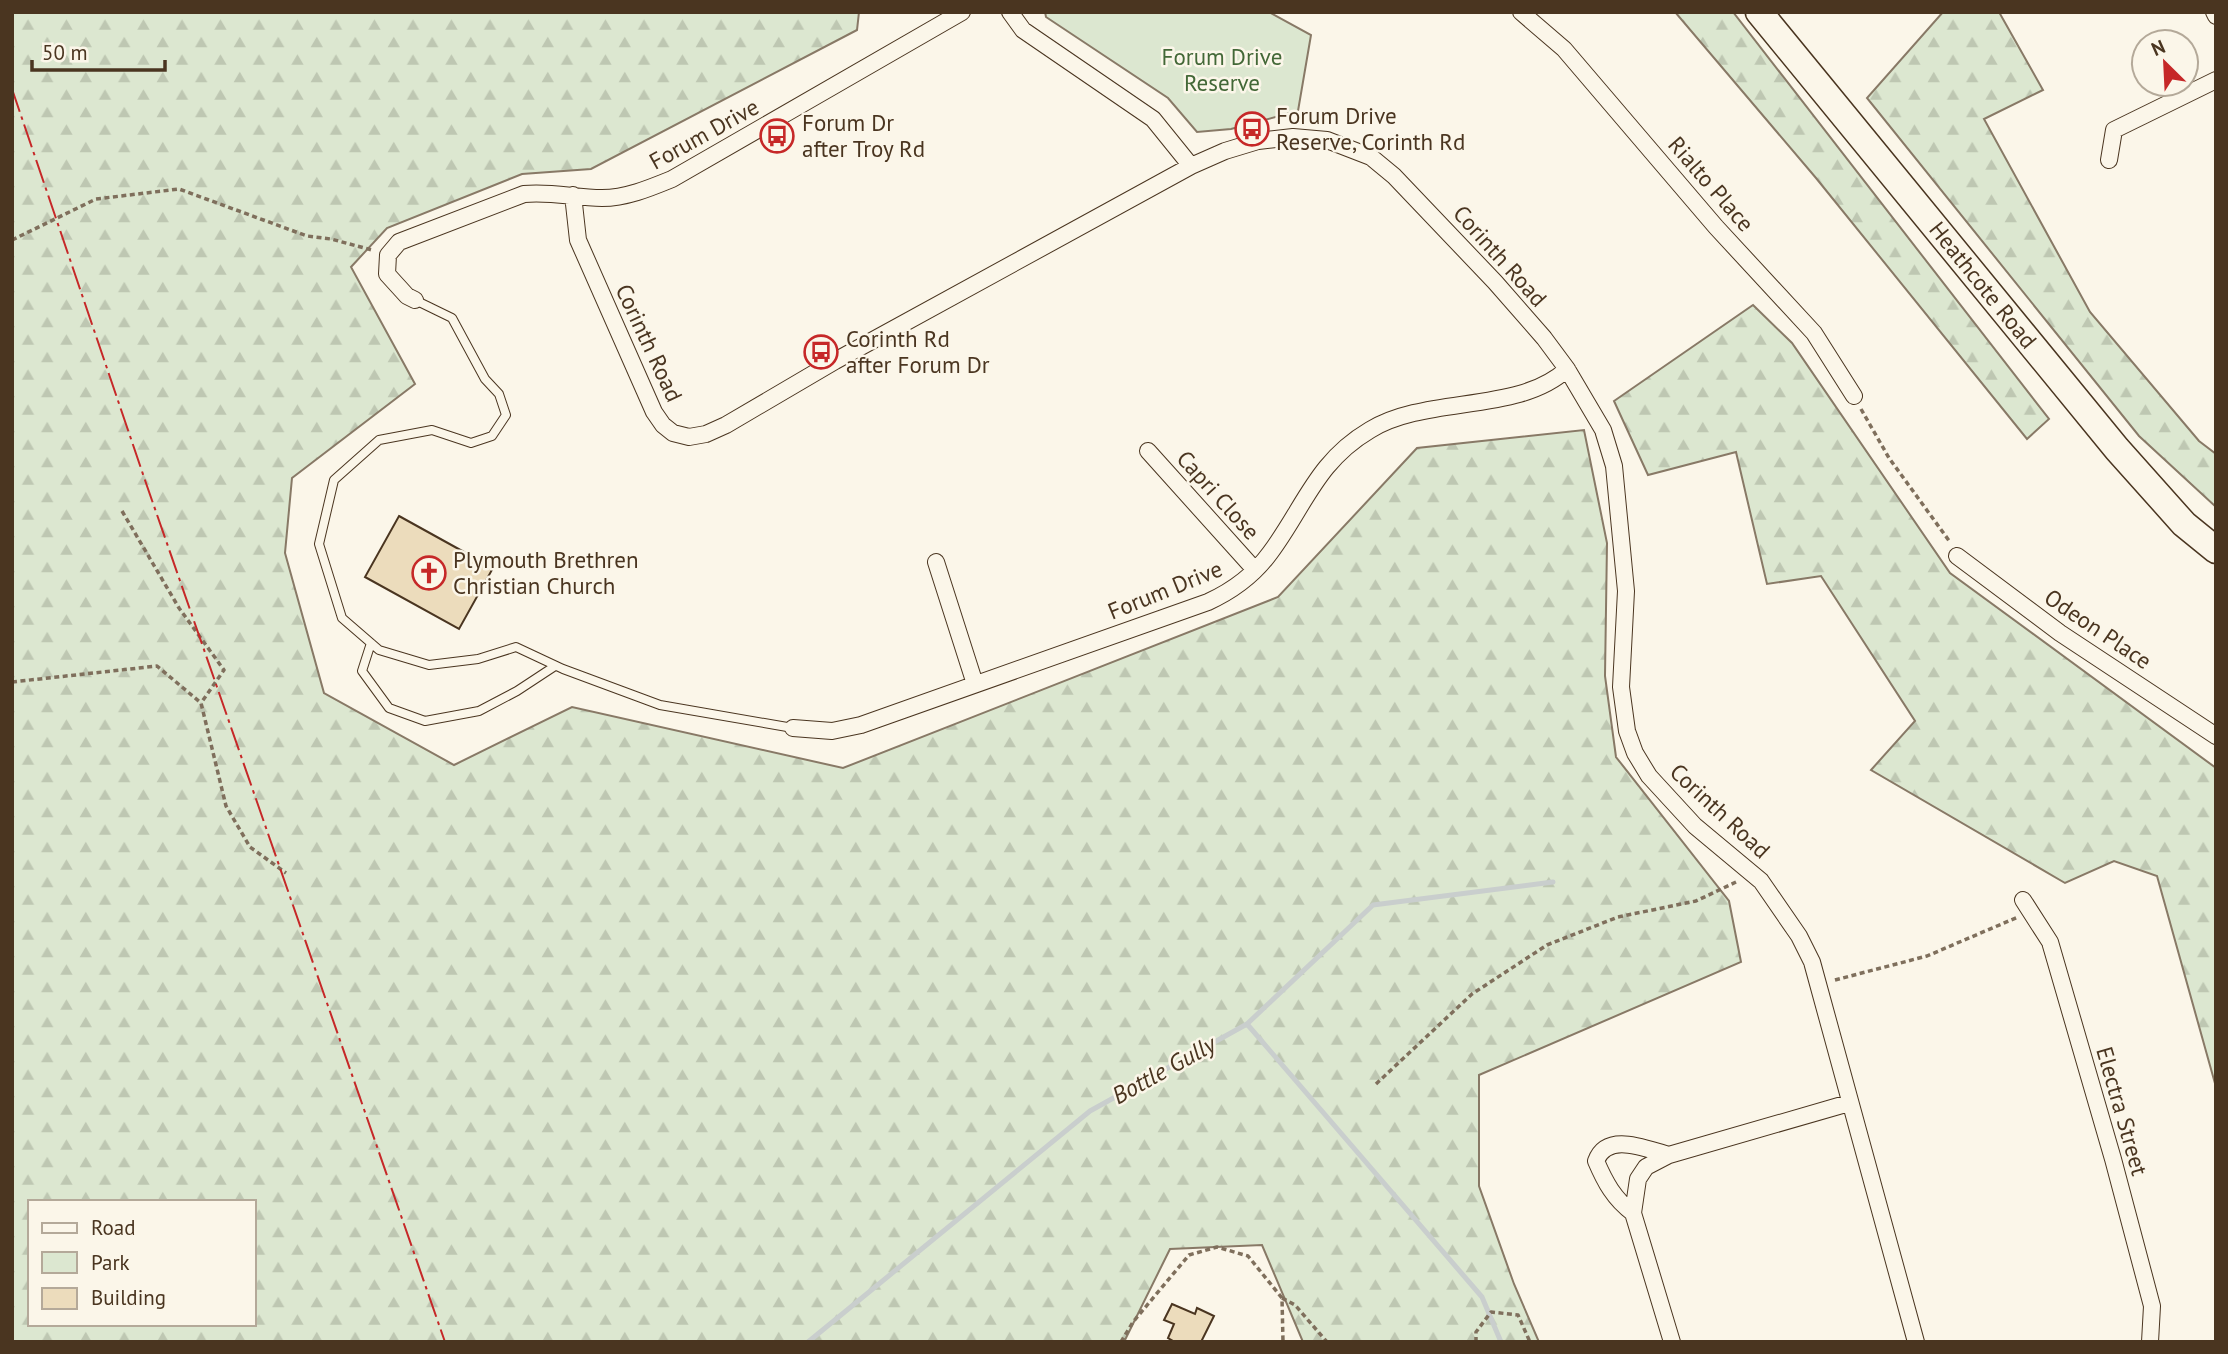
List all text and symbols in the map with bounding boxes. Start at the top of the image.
scale bar [32,28,164,72]
north arrow [2130,28,2200,98]
text: N [2148,34,2169,61]
text: 50 m [42,39,88,66]
park label: Forum Drive Reserve [1162,42,1282,97]
street label: Forum Drive [644,92,764,176]
place label: Forum Drive Reserve, Corinth Rd [1276,101,1465,156]
place label: Forum Dr after Troy Rd [802,108,925,163]
bus stop icon: Forum Drive Reserve, Corinth Rd [1233,110,1271,148]
bus stop icon: Forum Dr after Troy Rd [758,117,796,155]
street label: Rialto Place [1662,130,1761,237]
street label: Corinth Road [1447,199,1553,312]
street label: Heathcote Road [1923,215,2043,354]
street label: Corinth Road [610,279,689,406]
place label: Corinth Rd after Forum Dr [846,324,990,379]
bus stop icon: Corinth Rd after Forum Dr [802,333,840,371]
street label: Capri Close [1171,444,1266,545]
place label: Plymouth Brethren Christian Church [453,545,639,600]
street label: Forum Drive [1103,553,1226,626]
church icon: Plymouth Brethren Christian Church [410,554,448,592]
street label: Odeon Place [2039,582,2157,675]
street label: Corinth Road [1664,757,1776,864]
water label: Bottle Gully [1106,1028,1222,1111]
street label: Electra Street [2090,1043,2155,1179]
legend [28,1200,256,1326]
text: Road [91,1214,135,1241]
text: Park [91,1249,130,1276]
text: Building [91,1284,166,1311]

